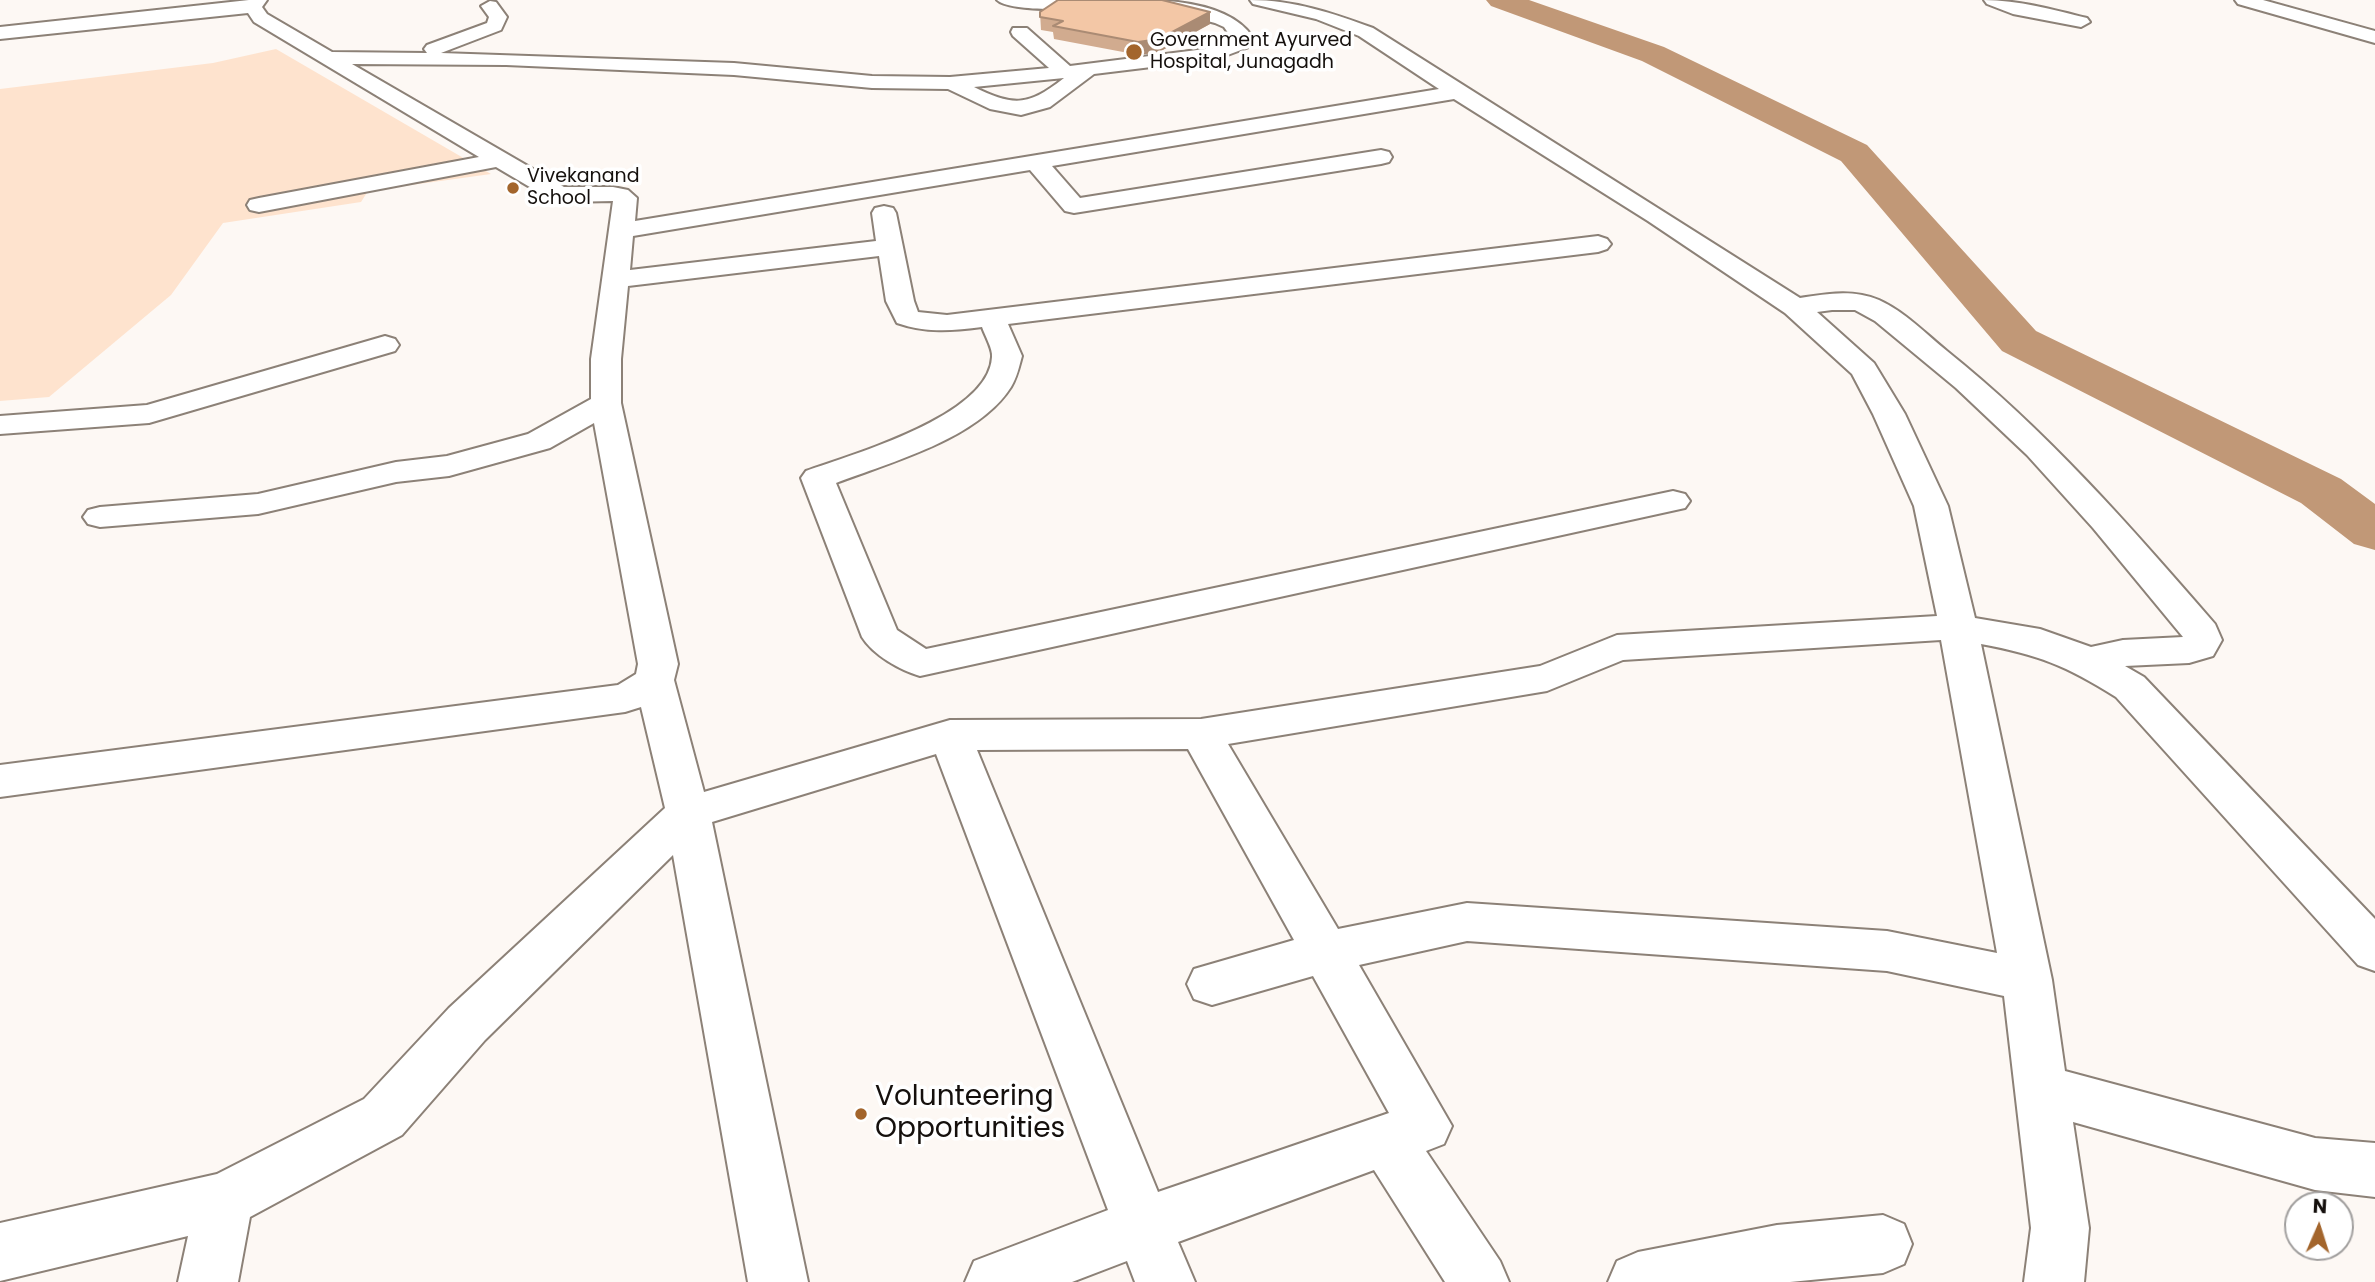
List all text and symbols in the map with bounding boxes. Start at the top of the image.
place label: Government Ayurved Hospital, Junagadh [1150,30,1352,74]
marker: Government Ayurved Hospital, Junagadh [1124,42,1144,62]
place label: Vivekanand School [527,166,640,210]
marker: Vivekanand School [505,180,521,196]
place label: Volunteering Opportunities [875,1081,1065,1147]
marker: Volunteering Opportunities [853,1106,869,1122]
north arrow [2284,1191,2354,1261]
text: N [2312,1193,2328,1220]

